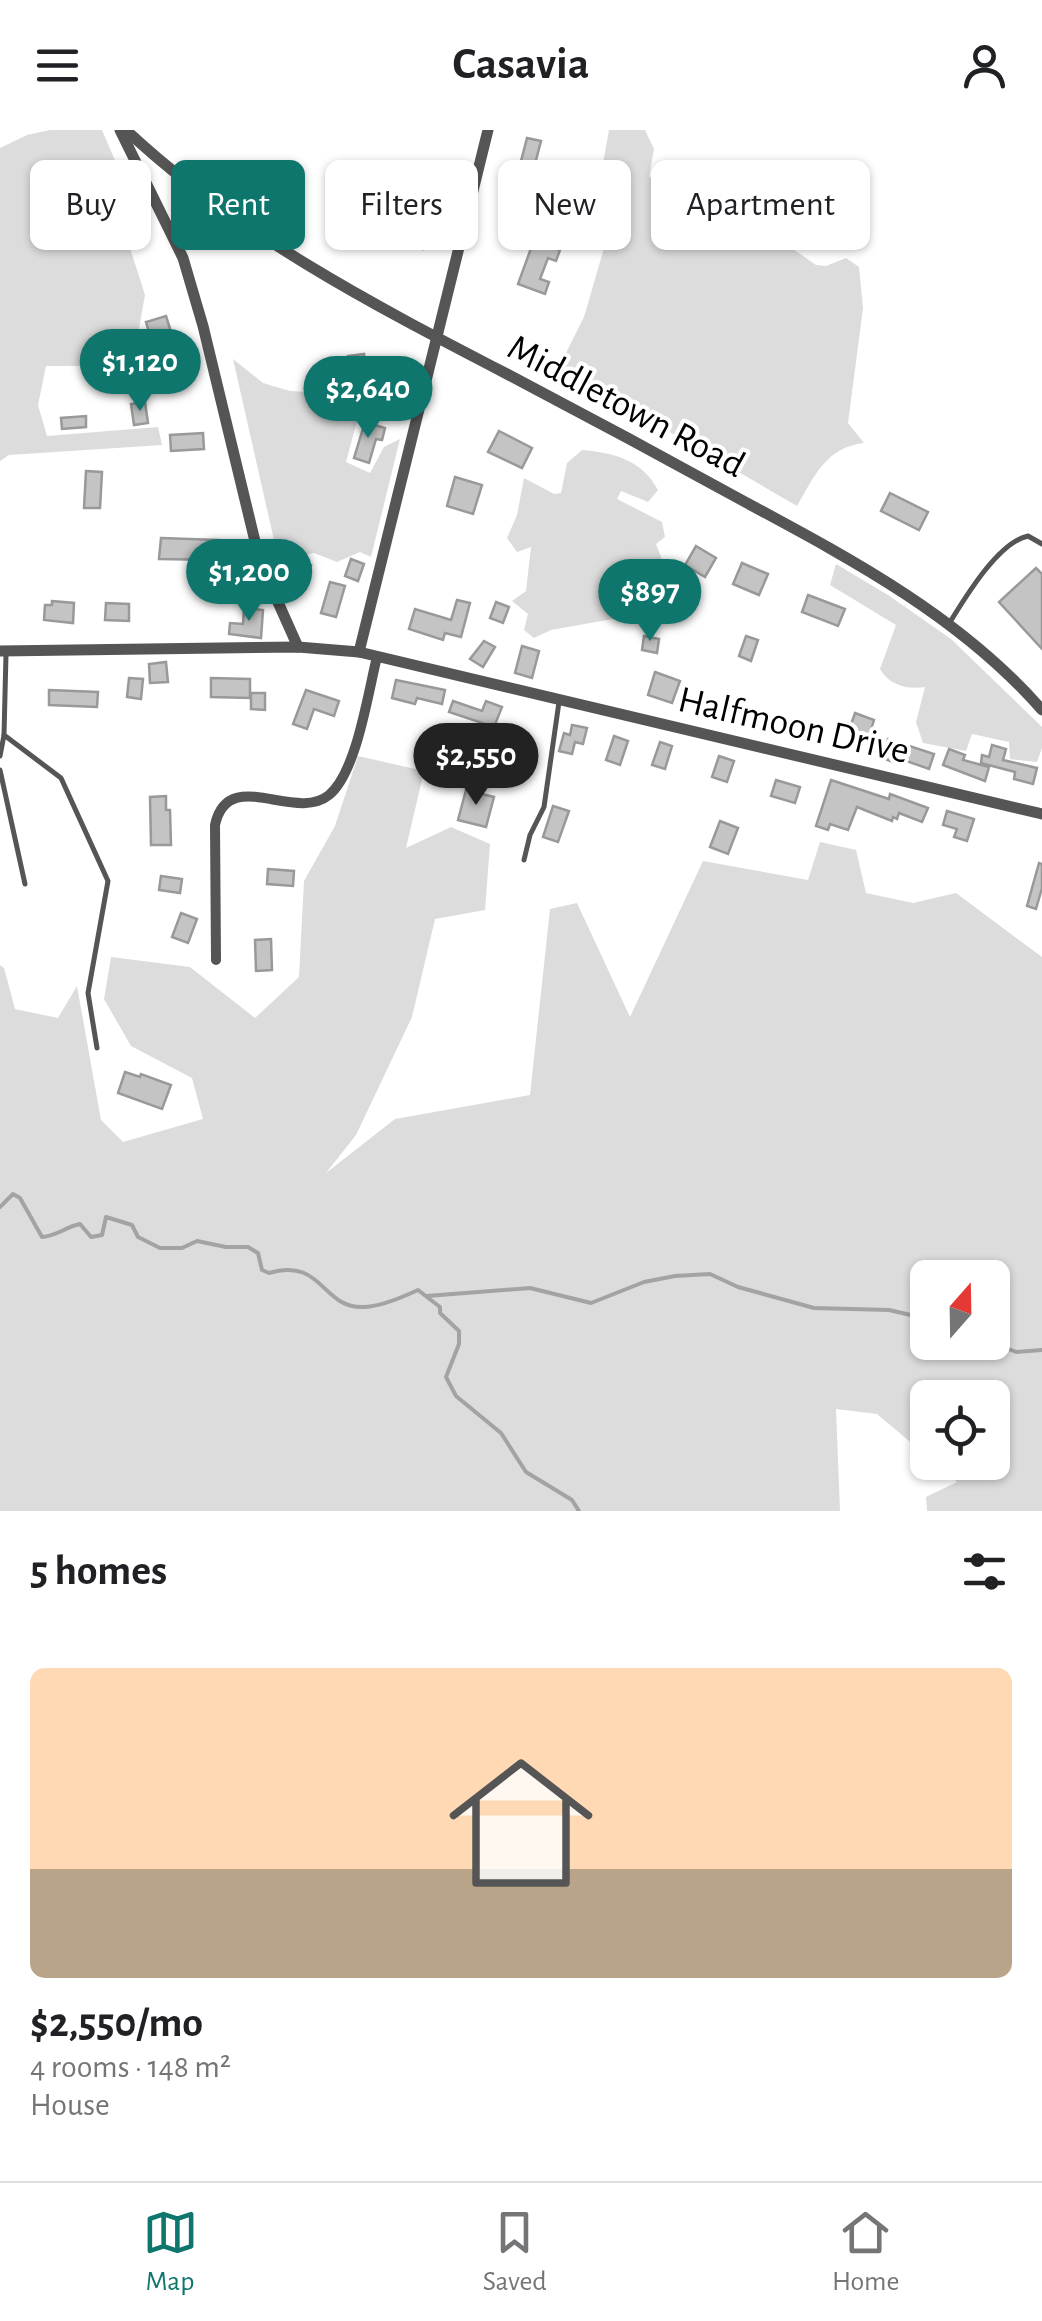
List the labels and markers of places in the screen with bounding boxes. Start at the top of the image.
pin: $1,120 [59,329,221,414]
pin: $2,640 [287,356,449,441]
pin: $1,200 [168,539,330,624]
pin: $897 [591,559,709,644]
pin: $2,550 [395,723,557,808]

